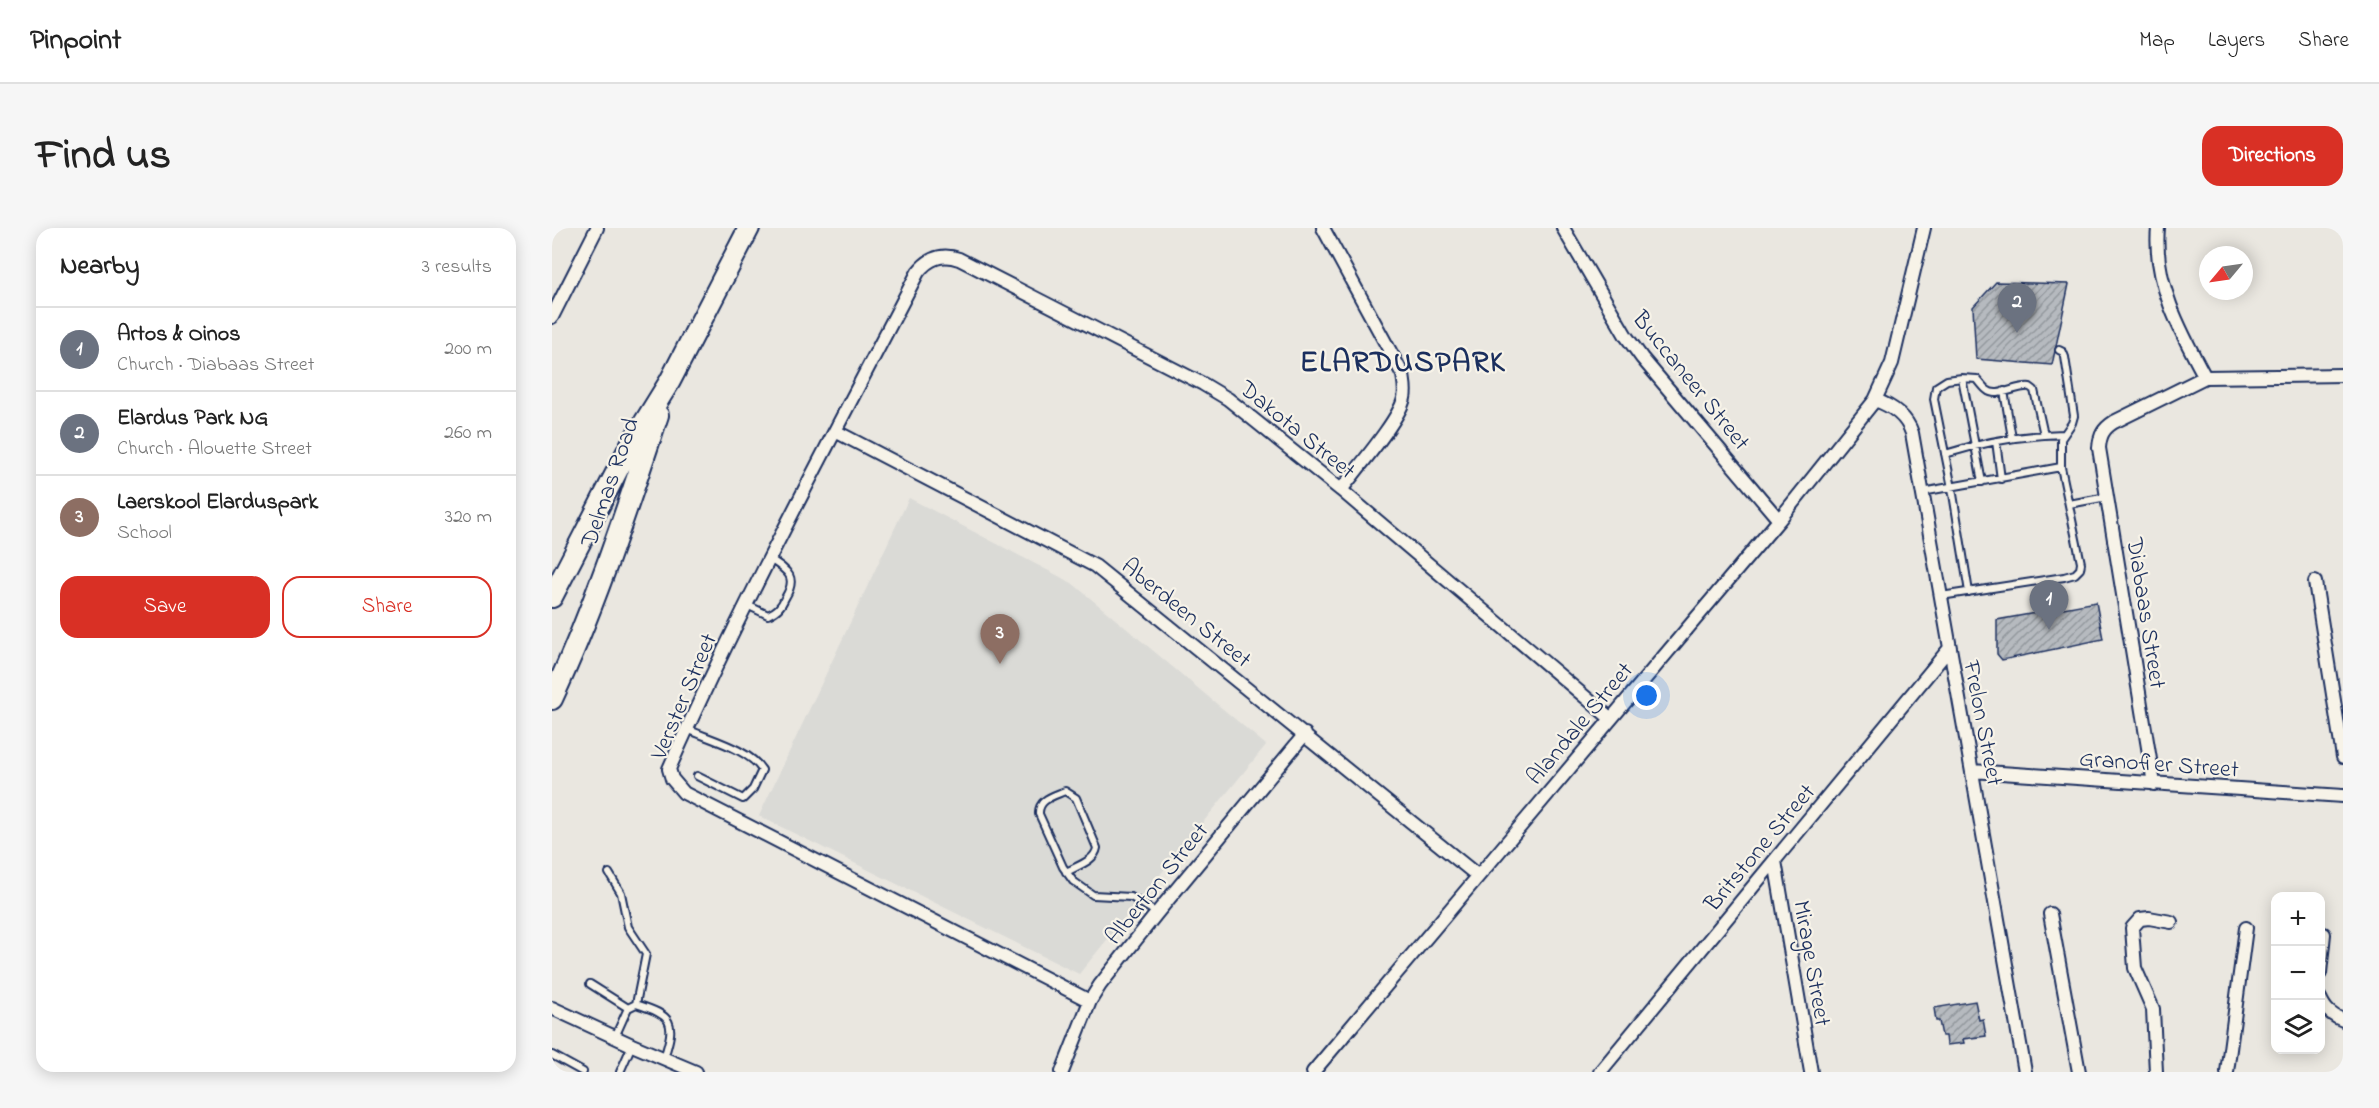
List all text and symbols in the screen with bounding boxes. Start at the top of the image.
text: Pinpoint [30,21,121,62]
text: Map [2139,26,2175,56]
text: Layers [2208,26,2265,56]
text: Share [2298,26,2349,56]
text: Find us [36,126,171,187]
button: Directions [2202,126,2343,186]
north arrow [2199,246,2253,300]
text: Nearby [60,248,139,286]
text: 3 results [422,253,492,282]
pin: 2 [1998,284,2036,333]
street label: Buccaneer Street [1622,303,1758,459]
text: Artos & Oinos [117,319,240,351]
text: 1 [76,335,83,364]
text: 200 m [444,335,492,364]
district label: ELARDUSPARK [1300,342,1506,386]
text: Church · Diabaas Street [117,351,315,380]
street label: Dakota Street [1230,372,1362,489]
text: Elardus Park NG [117,403,268,435]
street label: Delmas Road [573,413,650,553]
text: 2 [75,419,84,448]
text: 260 m [444,419,492,448]
text: Church · Alouette Street [117,435,312,464]
text: Laerskool Elarduspark [117,487,318,519]
text: 3 [75,503,84,532]
text: 320 m [445,503,492,532]
text: School [117,519,172,548]
street label: Diabaas Street [2115,535,2174,691]
street label: Aberdeen Street [1113,550,1258,678]
button: Save [60,576,270,638]
button: Share [282,576,492,638]
pin: 1 [2030,580,2068,630]
pin: 3 [980,614,1020,664]
street label: Verster Street [643,628,728,767]
street label: Alandale Street [1519,655,1643,794]
street label: Frelon Street [1952,657,2011,789]
your location [1632,681,1661,710]
street label: Granofier Street [2078,742,2240,789]
street label: Britstone Street [1696,777,1825,921]
street label: Alberton Street [1098,816,1218,953]
map controls [2271,892,2325,1054]
button: + [2271,892,2325,946]
street label: Mirage Street [1782,898,1839,1029]
button: − [2271,946,2325,1000]
button: layers [2271,1000,2325,1054]

